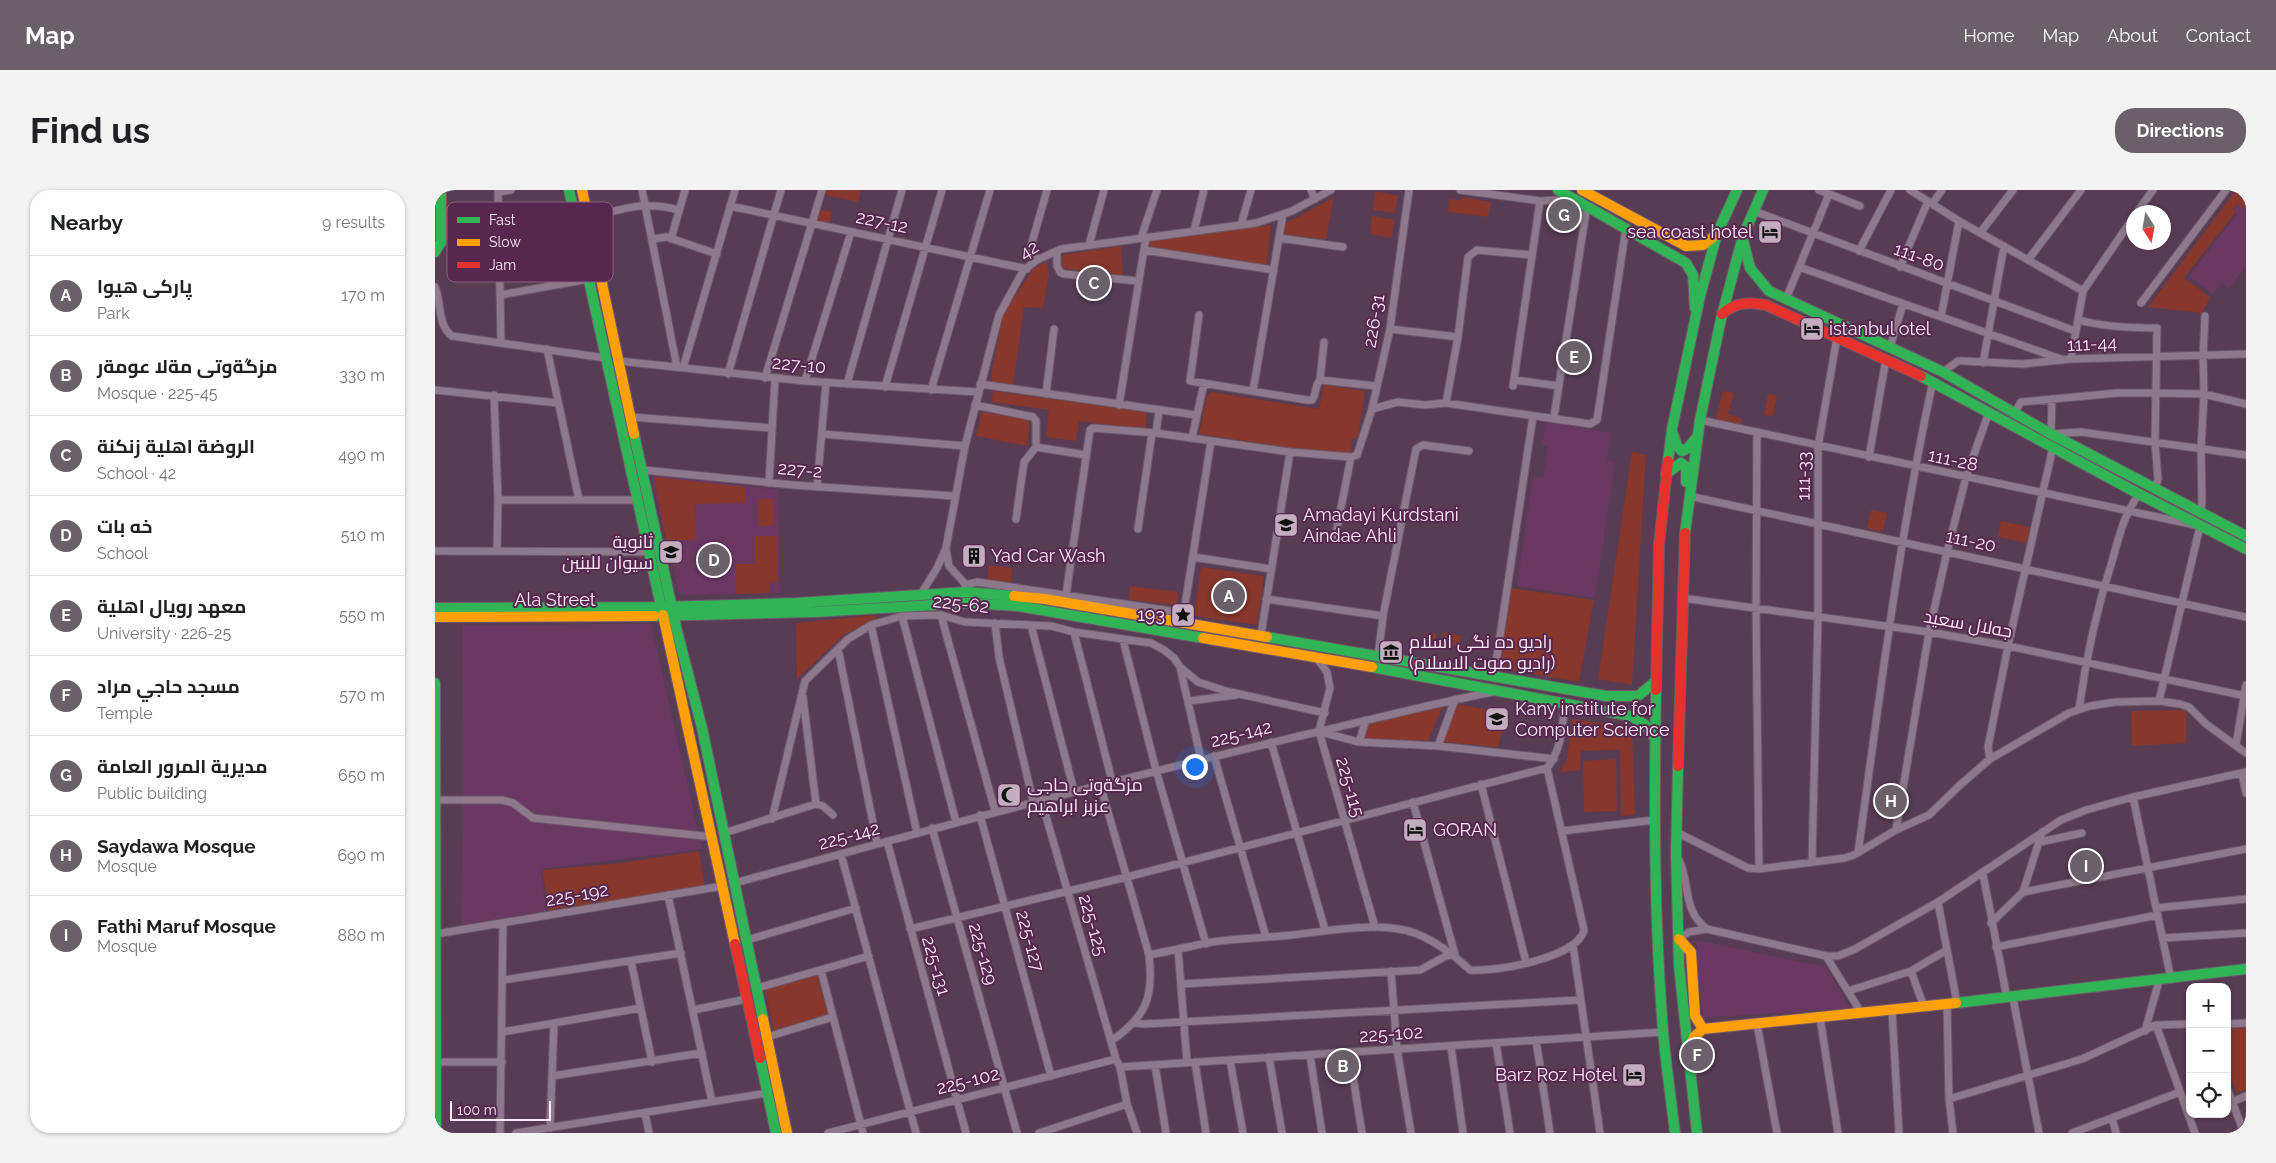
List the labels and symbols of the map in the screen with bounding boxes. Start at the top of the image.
pin: G [1548,196,1580,234]
legend [447,202,613,282]
north arrow [2126,205,2171,250]
street label: 227-12 [854,206,910,237]
text: Fast [489,212,516,228]
hotel icon: sea coast hotel [1757,219,1783,245]
place label: sea coast hotel [1627,221,1753,242]
text: Slow [489,234,521,250]
street label: 42 [1015,236,1042,264]
street label: 111-80 [1891,238,1947,275]
text: Jam [489,257,516,273]
pin: C [1078,264,1110,302]
street label: 226-31 [1358,292,1389,349]
hotel icon: istanbul otel [1799,316,1825,342]
place label: istanbul otel [1829,318,1931,339]
street label: 111-44 [2066,332,2118,355]
pin: E [1558,338,1590,376]
street label: 227-10 [771,352,827,377]
street label: 111-28 [1926,444,1980,475]
street label: 111-33 [1793,451,1814,501]
street label: 227-2 [777,457,823,482]
place label: Amadayi Kurdstani Aindae Ahli [1303,504,1459,546]
school or university icon: Amadayi Kurdstani Aindae Ahli [1273,512,1299,538]
street label: 111-20 [1944,525,1998,556]
place label: ثانوية سيوان للبنين [562,531,653,574]
school or university icon: ثانوية سيوان للبنين [658,539,684,565]
pin: D [698,541,730,579]
building icon: Yad Car Wash [961,543,987,569]
place label: Yad Car Wash [991,545,1106,566]
pin: A [1213,577,1245,615]
street label: Ala Street [514,589,596,610]
street label: 225-62 [932,590,990,617]
place icon: 193 [1170,602,1196,628]
place label: 193 [1137,604,1165,625]
street label: جه‌لال سعید [1922,605,2014,643]
place label: راديو ده نگی اسلام (رادیو صوت الاسلام) [1409,631,1556,675]
museum icon: راديو ده نگی اسلام (رادیو صوت الاسلام) [1378,639,1404,665]
place label: Kany institute for Computer Science [1515,698,1670,740]
school or university icon: Kany institute for Computer Science [1484,706,1510,732]
street label: 225-142 [1208,716,1274,751]
your location [1182,754,1208,780]
street label: 225-115 [1332,755,1369,819]
place label: مزگةوتی حاجی عزیز ابراهیم [1027,774,1143,818]
mosque icon: مزگةوتی حاجی عزیز ابراهیم [996,782,1022,808]
pin: H [1875,782,1907,820]
street label: 225-142 [816,817,882,854]
hotel icon: GORAN [1402,817,1428,843]
place label: GORAN [1433,819,1497,840]
pin: I [2070,847,2102,885]
street label: 225-192 [544,879,610,910]
street label: 225-125 [1075,892,1112,958]
street label: 225-127 [1012,908,1049,974]
street label: 225-129 [965,920,1002,987]
street label: 225-131 [918,934,955,998]
street label: 225-102 [1358,1021,1424,1046]
pin: F [1681,1036,1713,1074]
pin: B [1327,1047,1359,1085]
hotel icon: Barz Roz Hotel [1621,1062,1647,1088]
street label: 225-102 [934,1063,1002,1098]
place label: Barz Roz Hotel [1495,1064,1617,1085]
scale bar [450,1098,551,1121]

